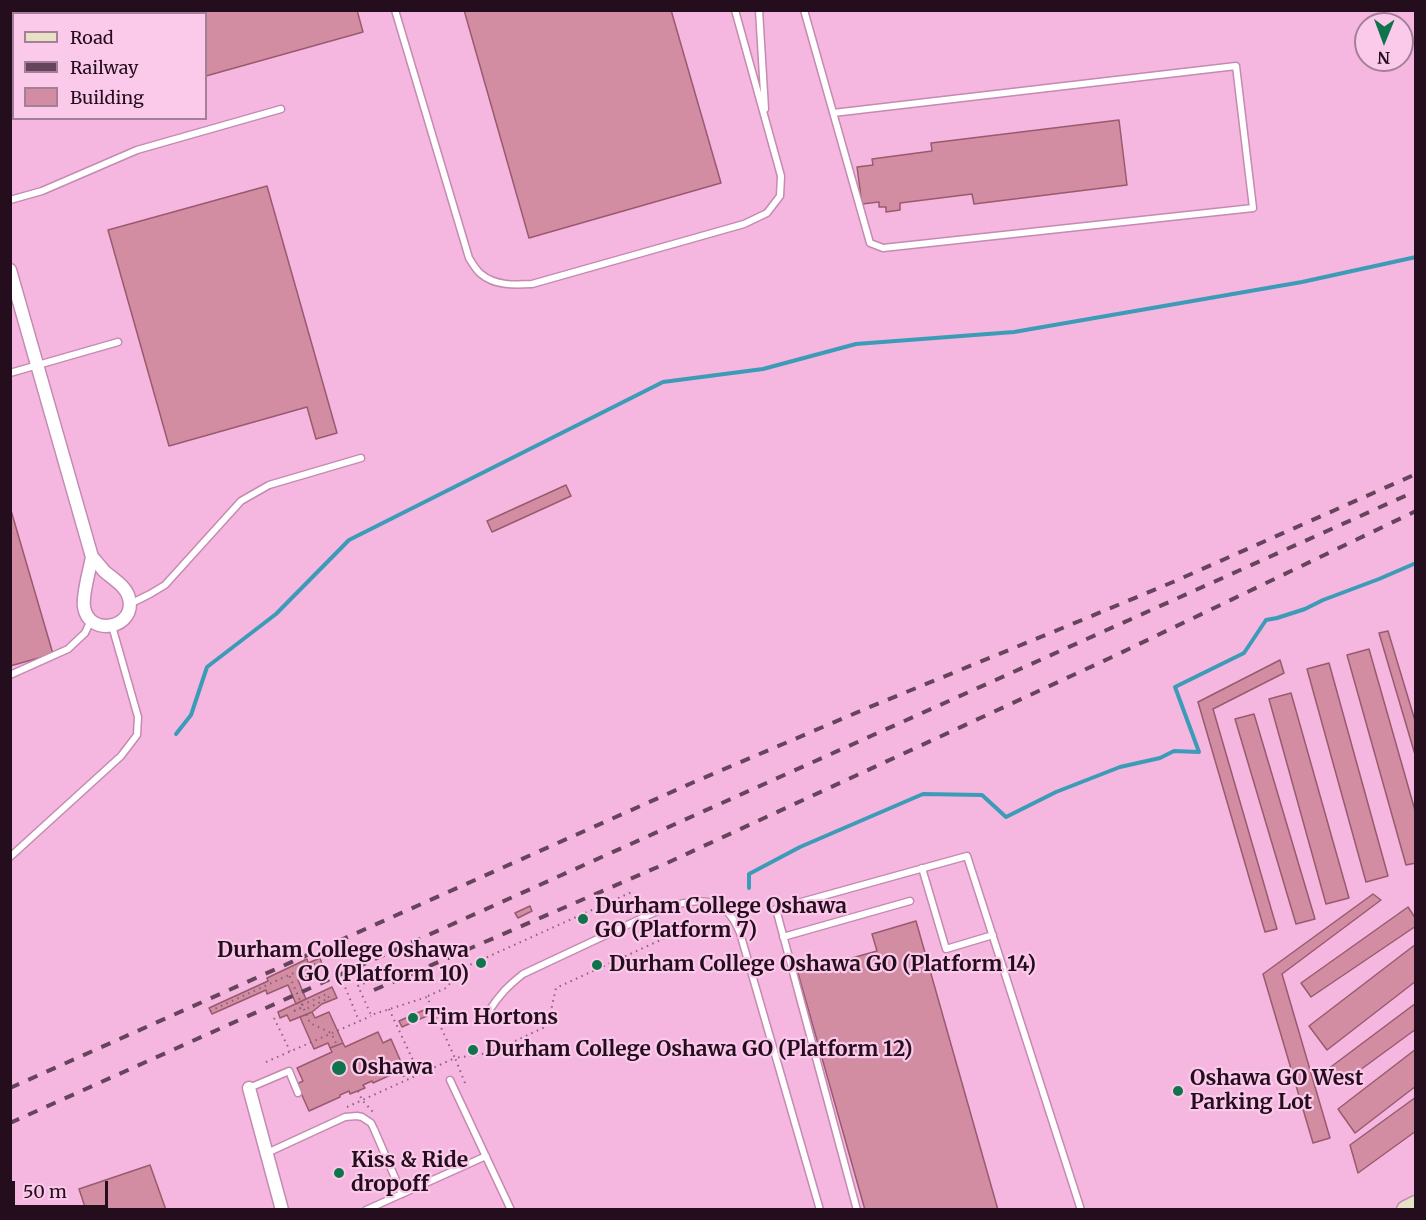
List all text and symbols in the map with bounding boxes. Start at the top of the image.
legend [12,12,207,120]
north arrow [1354,12,1414,72]
text: Road [70,26,114,49]
text: N [1377,48,1390,68]
text: Railway [70,56,138,79]
text: Building [70,86,144,109]
place label: Durham College Oshawa GO (Platform 7) [595,894,847,944]
marker: Durham College Oshawa GO (Platform 7) [576,912,590,926]
place label: Durham College Oshawa GO (Platform 10) [217,938,469,988]
place label: Durham College Oshawa GO (Platform 14) [609,952,1036,978]
marker: Durham College Oshawa GO (Platform 10) [474,956,488,970]
marker: Durham College Oshawa GO (Platform 14) [590,958,604,972]
place label: Tim Hortons [425,1005,558,1031]
marker: Tim Hortons [406,1011,420,1025]
place label: Durham College Oshawa GO (Platform 12) [485,1037,913,1063]
marker: Durham College Oshawa GO (Platform 12) [466,1043,480,1057]
place label: Oshawa [352,1055,433,1081]
marker: Oshawa [330,1059,348,1077]
place label: Oshawa GO West Parking Lot [1190,1066,1363,1116]
marker: Oshawa GO West Parking Lot [1171,1084,1185,1098]
place label: Kiss & Ride dropoff [351,1148,468,1198]
marker: Kiss & Ride dropoff [332,1166,346,1180]
scale bar [15,1169,111,1207]
text: 50 m [23,1180,67,1203]

